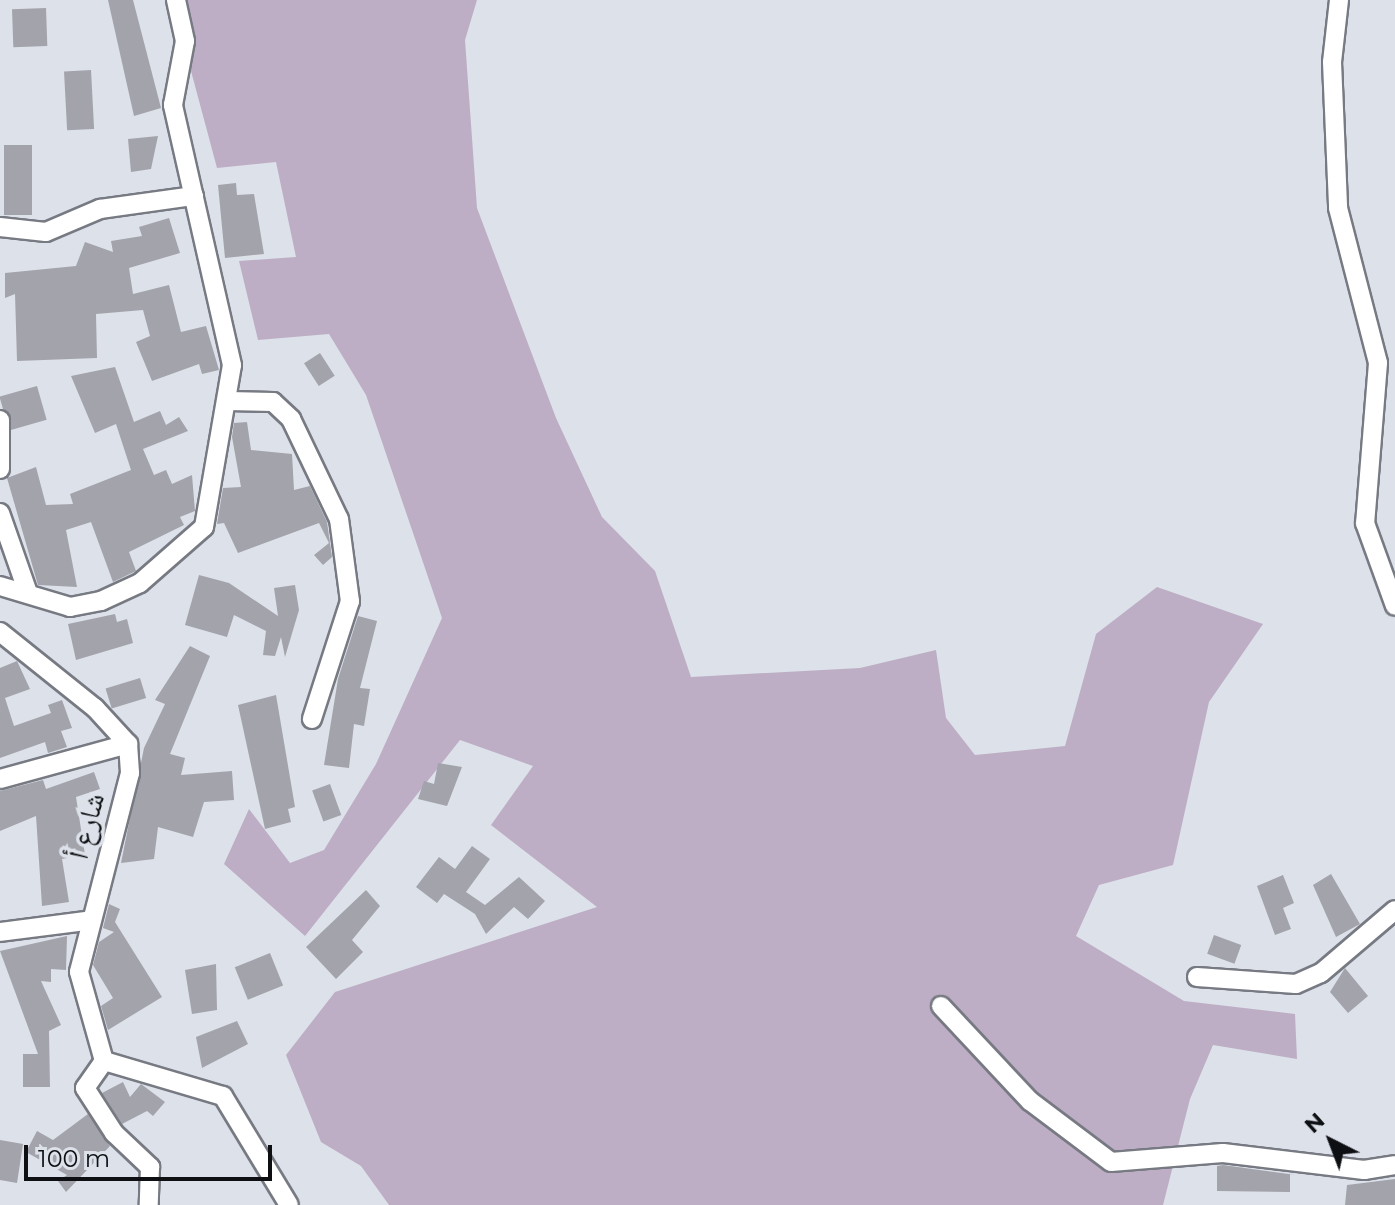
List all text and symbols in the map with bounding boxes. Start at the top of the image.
street label: شارع أ [61,789,111,863]
north arrow [1291,1101,1371,1181]
text: N [1299,1107,1330,1139]
scale bar [28,1129,276,1179]
text: 100 m [38,1144,110,1173]

